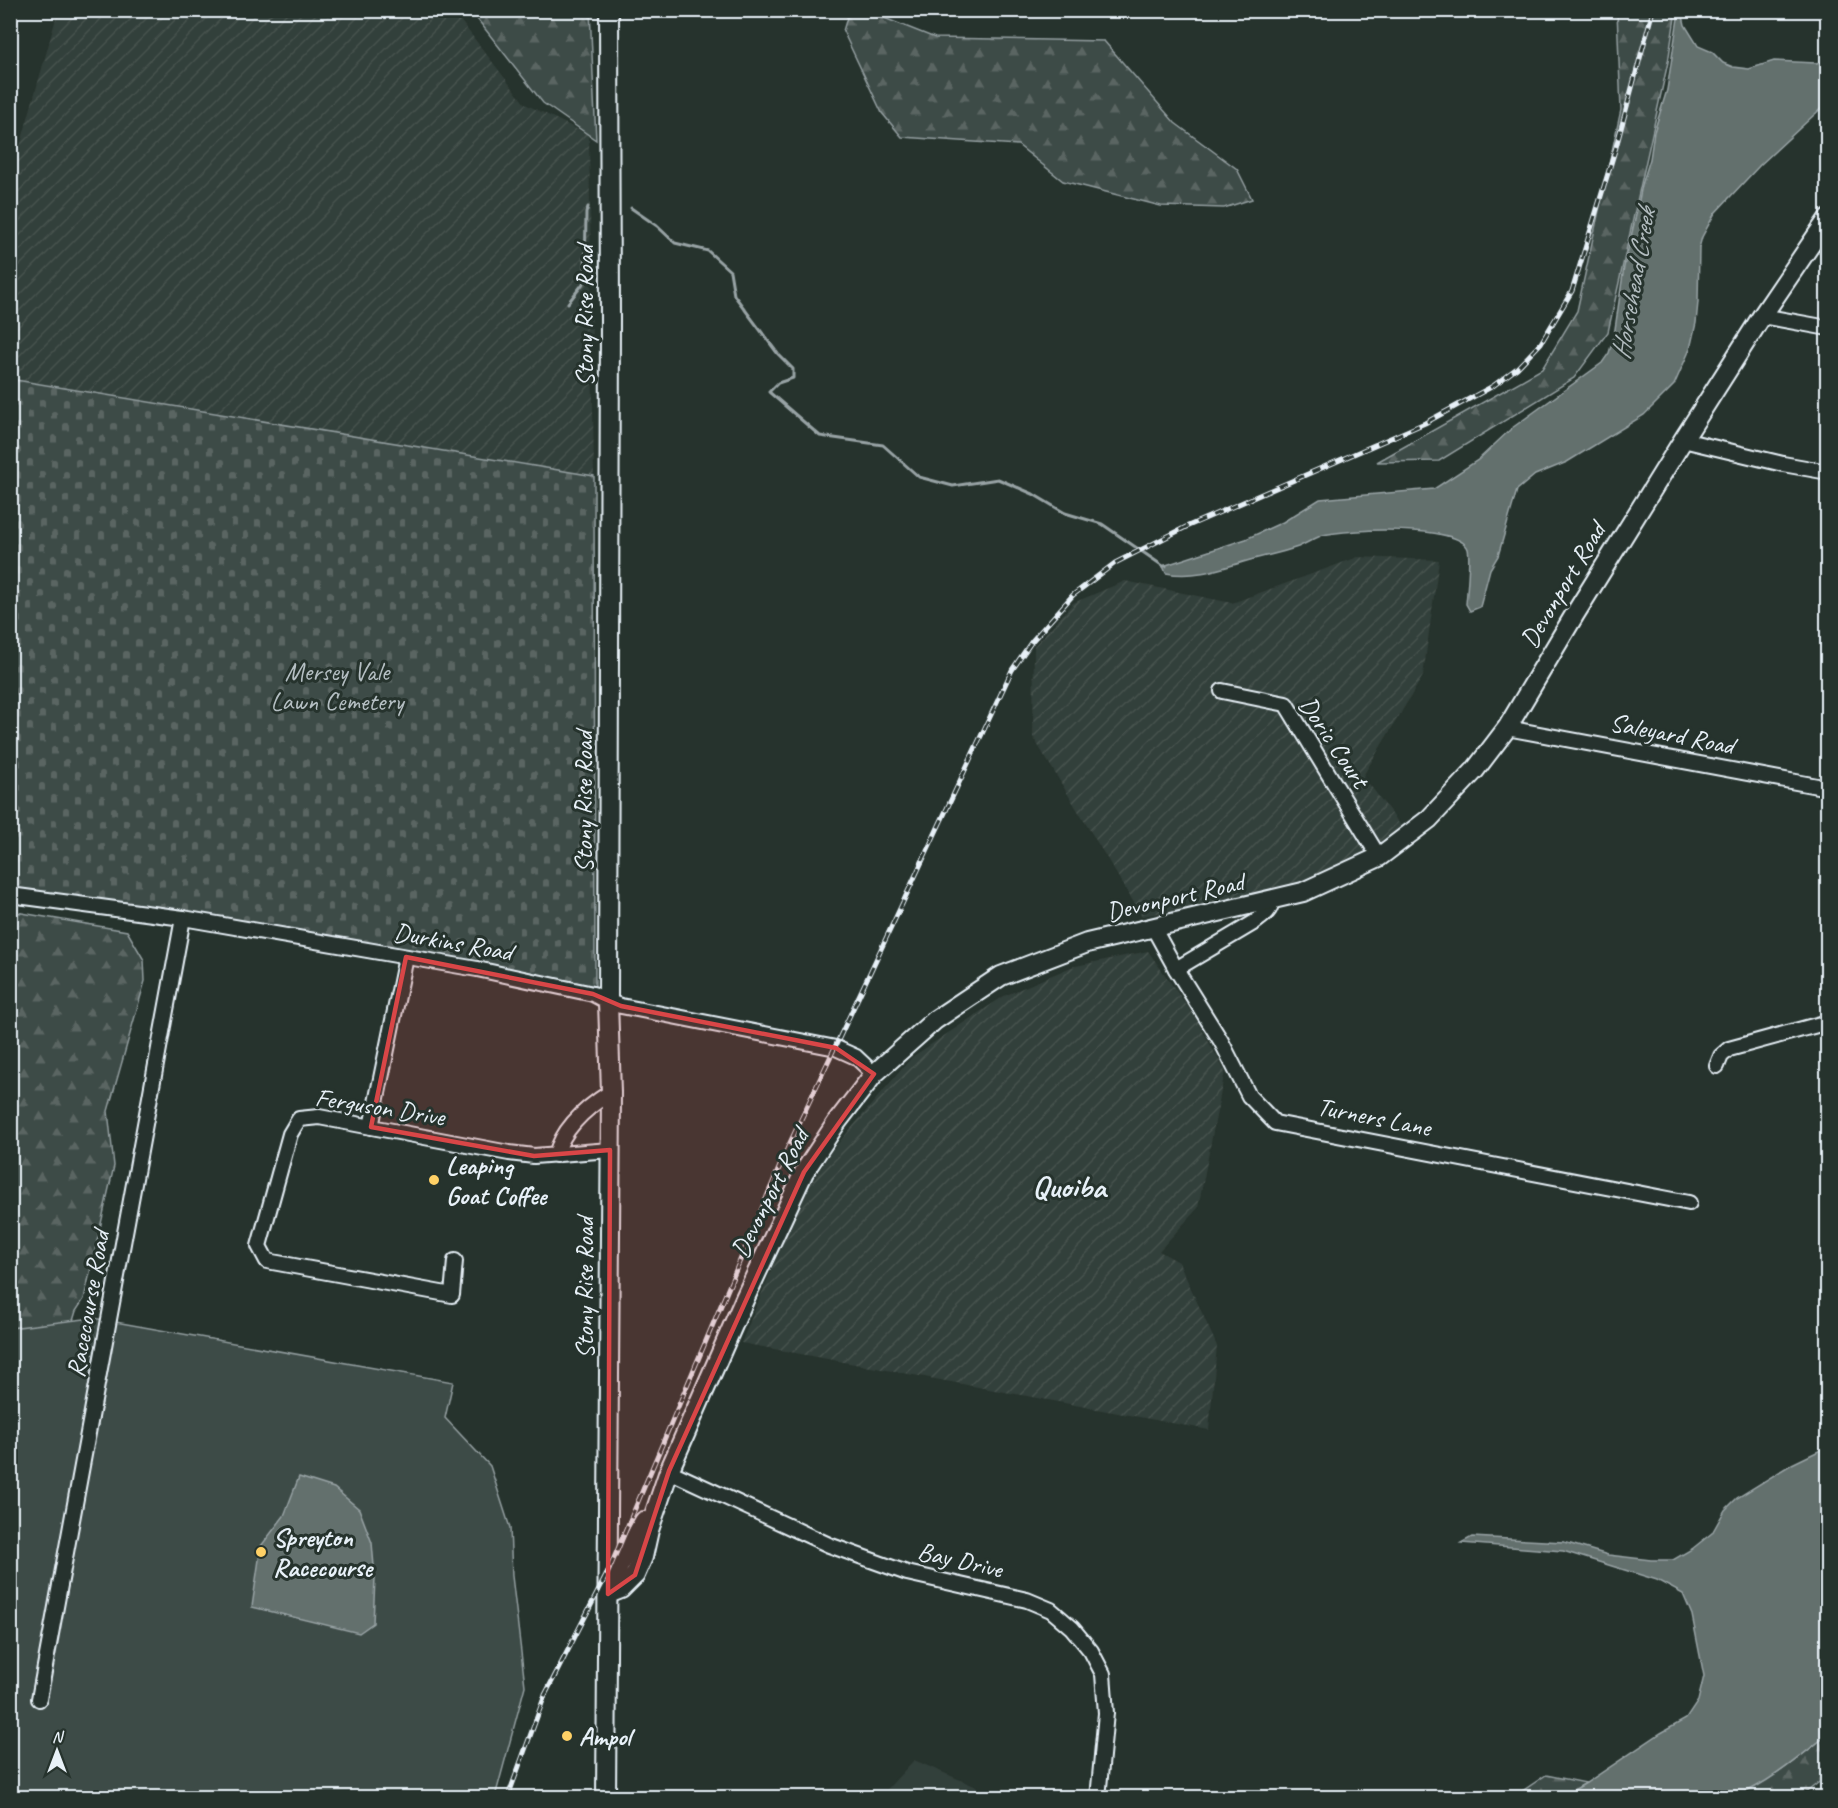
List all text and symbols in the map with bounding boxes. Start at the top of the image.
water label: Horsehead Creek [1603,201,1664,362]
street label: Stony Rise Road [568,241,601,387]
street label: Devonport Road [1513,513,1615,654]
park label: Mersey Vale Lawn Cemetery [271,655,406,718]
street label: Doric Court [1291,690,1378,796]
street label: Saleyard Road [1607,706,1740,763]
street label: Stony Rise Road [567,727,600,873]
street label: Devonport Road [1103,864,1251,929]
street label: Durkins Road [391,915,519,969]
street label: Ferguson Drive [313,1081,449,1134]
street label: Turners Lane [1314,1090,1436,1145]
street label: Devonport Road [724,1120,818,1263]
place label: Leaping Goat Coffee [446,1149,549,1212]
district label: Quoiba [1032,1166,1109,1207]
marker: Leaping Goat Coffee [427,1173,441,1187]
street label: Stony Rise Road [568,1213,601,1359]
street label: Racecourse Road [59,1224,118,1380]
place label: Spreyton Racecourse [273,1521,374,1584]
street label: Bay Drive [914,1534,1007,1586]
marker: Spreyton Racecourse [254,1545,268,1559]
place label: Ampol [579,1720,636,1753]
north arrow [27,1721,87,1781]
text: N [52,1727,65,1747]
marker: Ampol [560,1729,574,1743]

